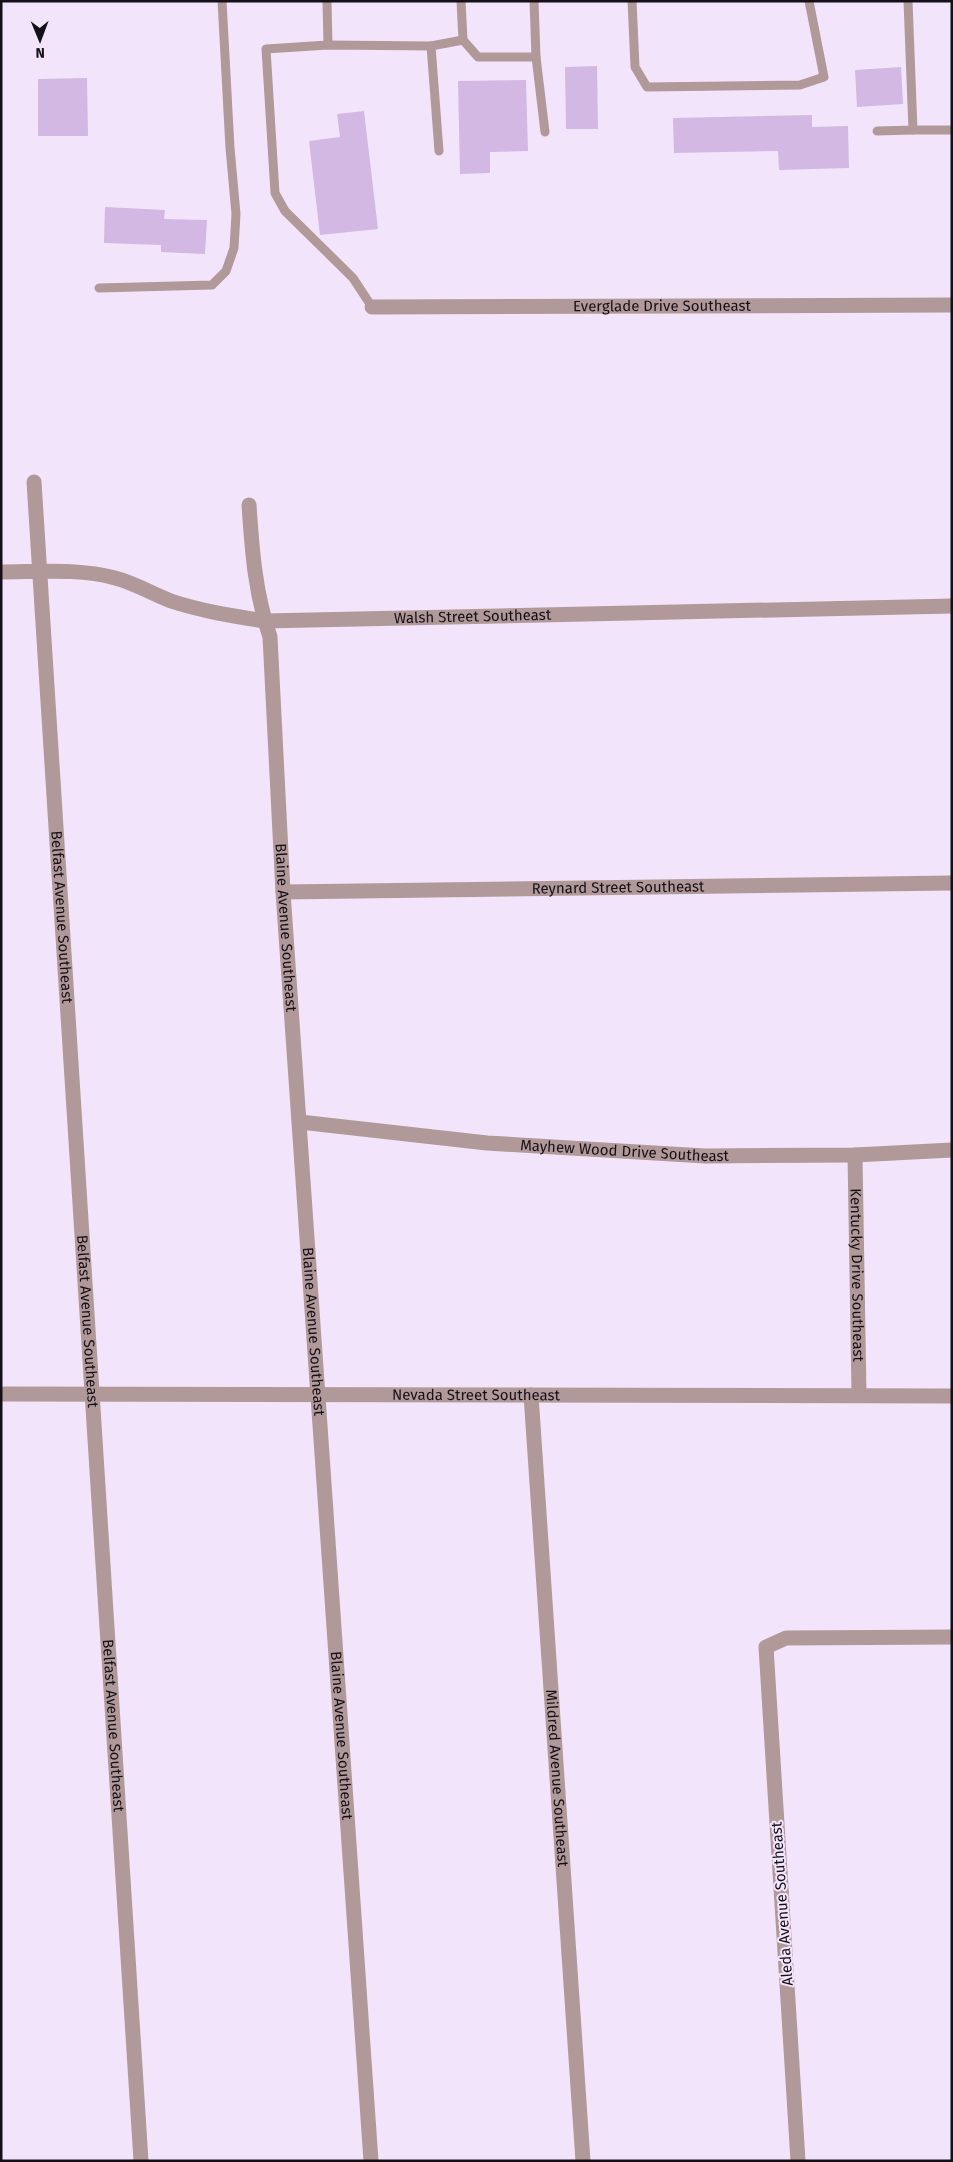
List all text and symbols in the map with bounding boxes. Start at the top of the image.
north arrow [15,15,65,65]
text: N [35,44,45,61]
street label: Everglade Drive Southeast [573,297,752,315]
street label: Walsh Street Southeast [394,606,552,627]
street label: Belfast Avenue Southeast [47,830,76,1005]
street label: Blaine Avenue Southeast [272,843,300,1013]
street label: Reynard Street Southeast [531,877,705,898]
street label: Mayhew Wood Drive Southeast [520,1136,730,1165]
street label: Kentucky Drive Southeast [847,1188,867,1363]
street label: Belfast Avenue Southeast [73,1234,102,1409]
street label: Blaine Avenue Southeast [299,1247,328,1417]
street label: Nevada Street Southeast [392,1386,561,1404]
street label: Belfast Avenue Southeast [99,1639,128,1813]
street label: Blaine Avenue Southeast [327,1651,356,1821]
street label: Mildred Avenue Southeast [542,1689,572,1868]
street label: Aleda Avenue Southeast [767,1821,797,1987]

